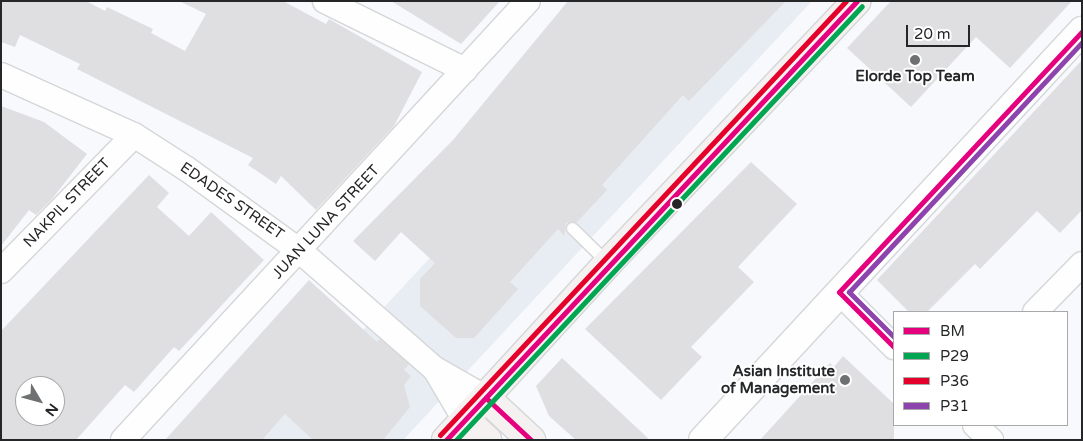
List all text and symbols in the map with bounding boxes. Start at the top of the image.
scale bar [908,15,972,47]
text: 20 m [914,25,951,43]
marker: Elorde Top Team [909,54,921,66]
place label: Elorde Top Team [855,68,975,86]
street label: NAKPIL STREET [20,155,114,251]
street label: EDADES STREET [177,158,287,244]
street label: JUAN LUNA STREET [269,161,383,283]
unlabelled marker [672,199,682,209]
legend [893,311,1068,426]
text: BM [940,322,965,340]
text: P29 [940,347,969,365]
place label: Asian Institute of Management [721,362,835,397]
text: P36 [940,372,969,390]
marker: Asian Institute of Management [839,374,851,386]
north arrow [15,376,65,426]
text: P31 [940,397,969,415]
text: N [41,400,62,419]

